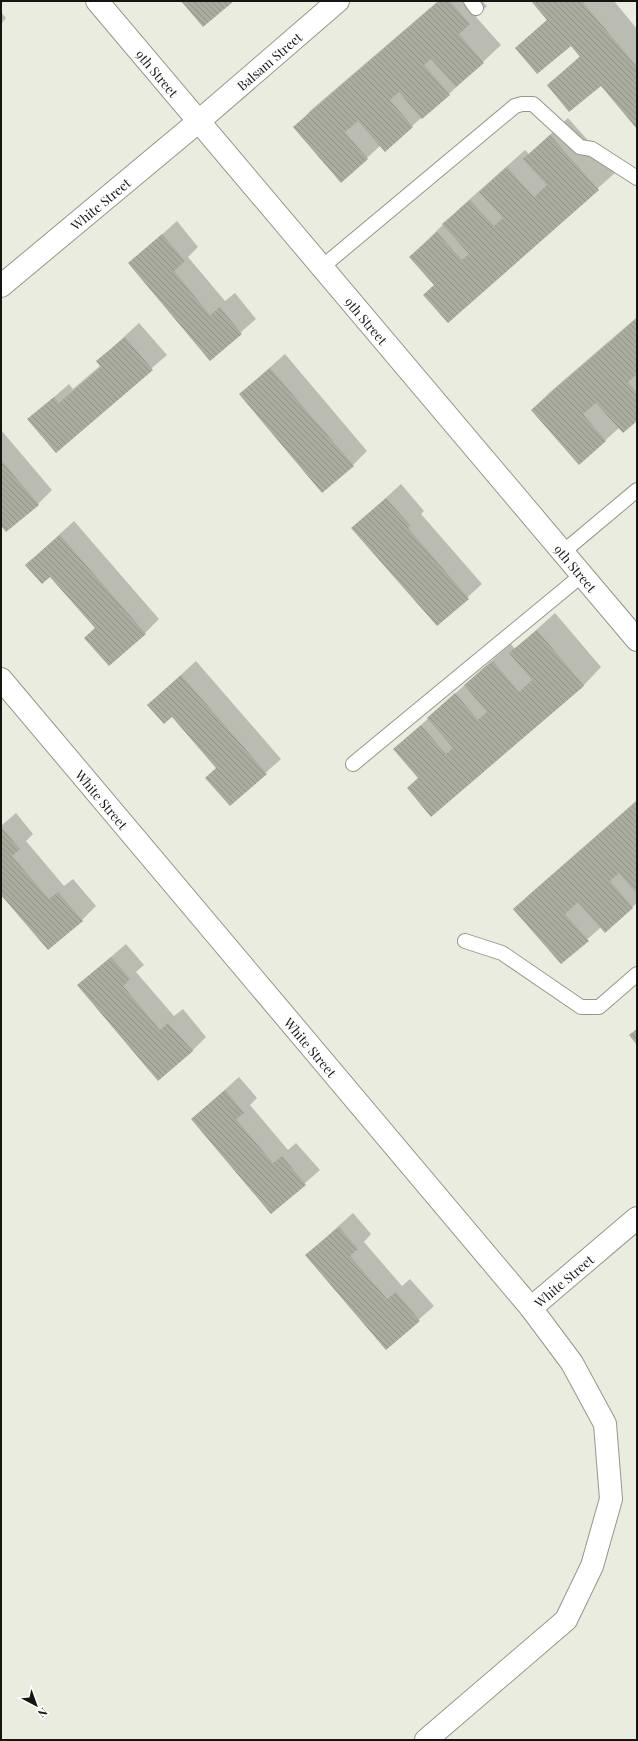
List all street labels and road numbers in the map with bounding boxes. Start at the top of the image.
street label: Balsam Street [233,28,305,93]
street label: 9th Street [133,46,183,100]
street label: White Street [66,173,134,234]
street label: 9th Street [342,293,392,348]
street label: 9th Street [551,540,601,595]
street label: White Street [72,765,132,833]
street label: White Street [280,1013,341,1080]
street label: White Street [529,1250,597,1311]

